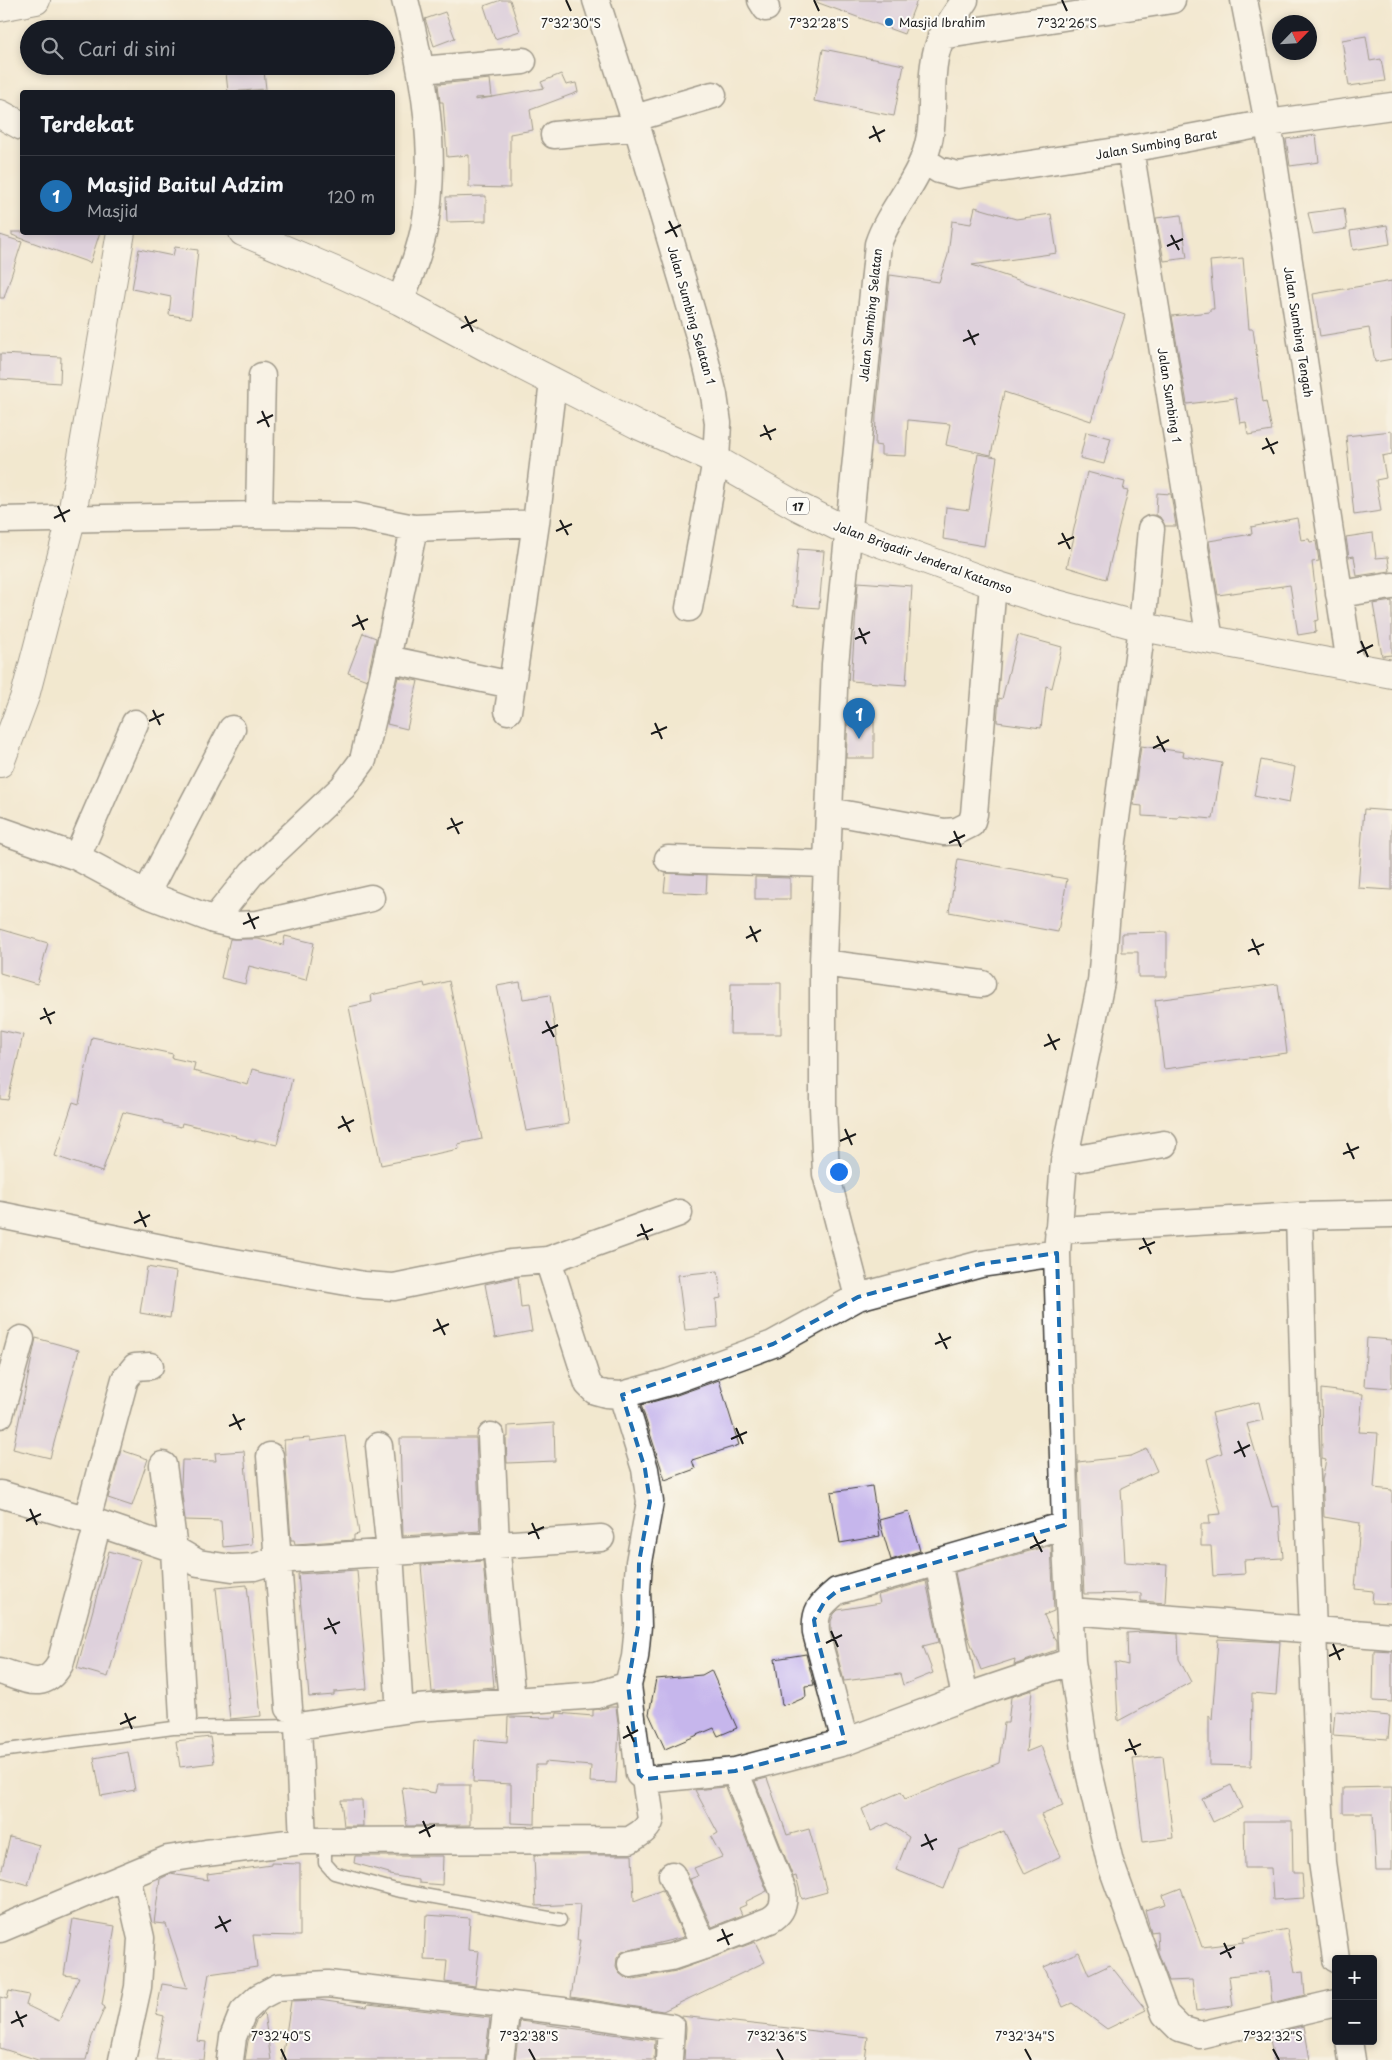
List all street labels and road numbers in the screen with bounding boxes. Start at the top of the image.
street label: Jalan Sumbing Barat [1094,124,1218,164]
street label: Jalan Sumbing Selatan 1 [664,244,720,386]
street label: Jalan Sumbing Selatan [854,247,886,383]
street label: Jalan Sumbing Tengah [1280,265,1318,399]
street label: Jalan Sumbing 1 [1154,346,1186,444]
road number: 17 [787,498,809,514]
street label: Jalan Brigadir Jenderal Katamso [831,516,1015,598]

